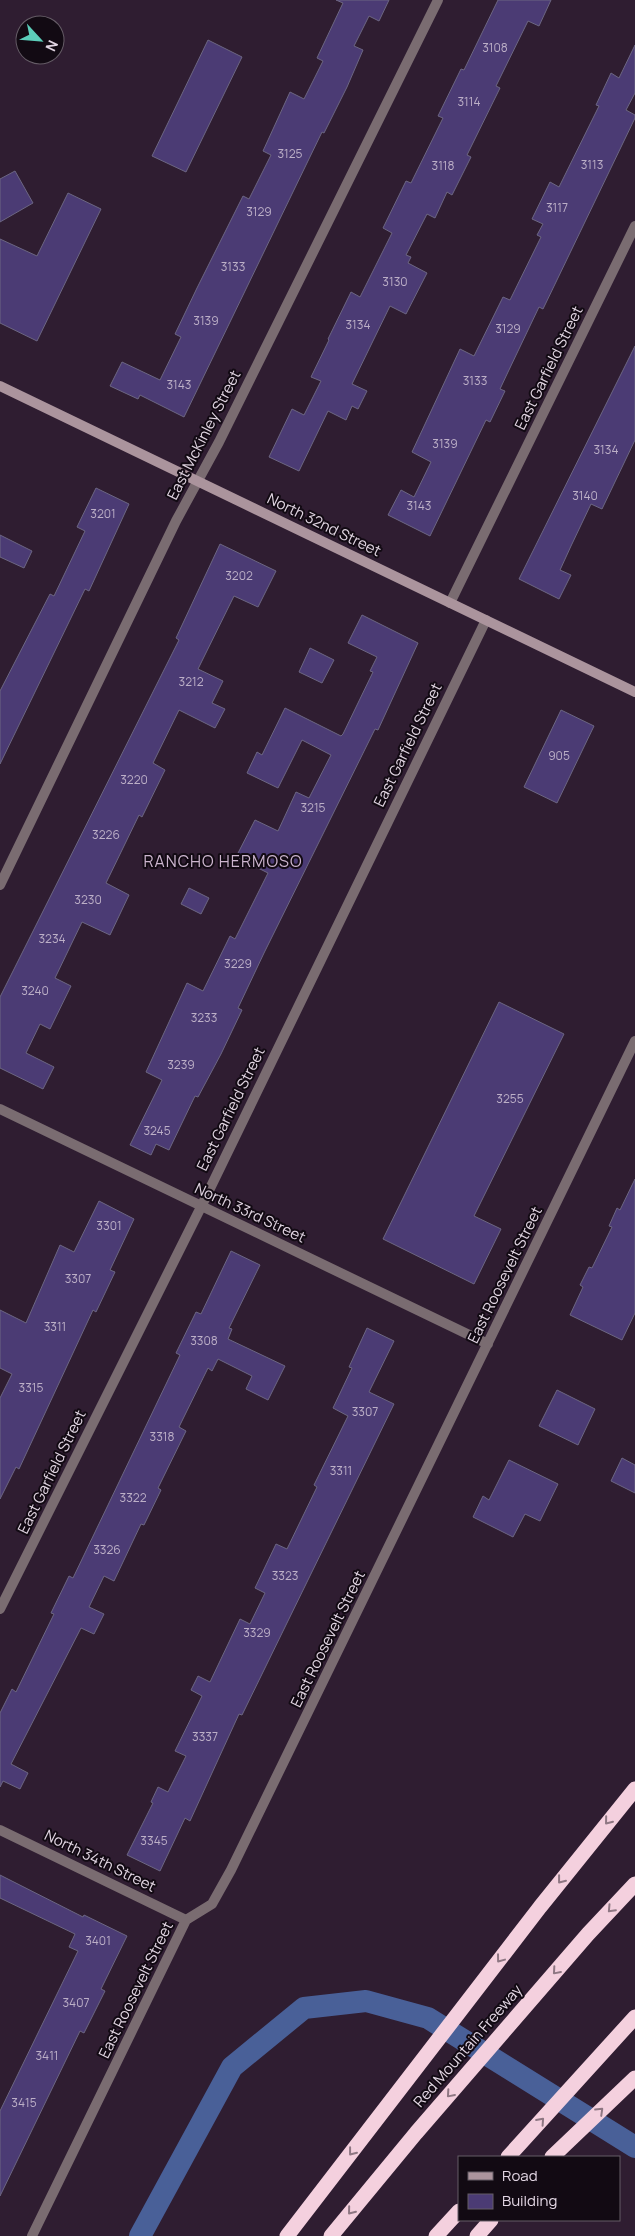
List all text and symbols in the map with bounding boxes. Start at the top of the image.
north arrow [15,15,65,65]
text: N [41,37,63,55]
house number: 3108 [482,39,508,56]
house number: 3114 [457,93,481,110]
house number: 3125 [277,145,303,162]
house number: 3113 [581,156,603,173]
house number: 3118 [432,157,455,174]
house number: 3117 [546,199,568,216]
house number: 3129 [246,203,272,220]
house number: 3133 [221,258,245,275]
house number: 3130 [382,273,408,290]
street label: East Garfield Street [509,302,588,433]
house number: 3139 [193,312,219,329]
house number: 3134 [345,316,371,333]
house number: 3129 [495,320,521,337]
street label: East McKinley Street [162,366,245,503]
house number: 3133 [463,372,487,389]
house number: 3143 [166,376,192,393]
house number: 3139 [432,435,458,452]
house number: 3134 [593,441,619,458]
house number: 3140 [572,487,598,504]
street label: North 32nd Street [264,488,385,561]
house number: 3143 [406,497,432,514]
house number: 3201 [90,505,116,522]
house number: 3202 [225,567,253,584]
house number: 3212 [179,673,204,690]
street label: East Garfield Street [368,679,447,810]
house number: 905 [548,747,570,764]
house number: 3220 [120,771,148,788]
house number: 3215 [300,799,326,816]
house number: 3226 [92,826,120,843]
district label: RANCHO HERMOSO [144,850,302,872]
house number: 3230 [74,891,102,908]
house number: 3234 [38,930,66,947]
house number: 3229 [224,955,252,972]
house number: 3240 [21,982,49,999]
house number: 3233 [191,1009,217,1026]
street label: East Garfield Street [191,1043,270,1174]
house number: 3239 [167,1056,195,1073]
house number: 3255 [496,1090,524,1107]
house number: 3245 [143,1122,171,1139]
street label: North 33rd Street [191,1178,309,1247]
street label: East Roosevelt Street [462,1203,547,1347]
house number: 3301 [96,1217,122,1234]
house number: 3307 [65,1270,91,1287]
house number: 3311 [44,1318,66,1335]
house number: 3308 [190,1332,218,1349]
house number: 3315 [19,1379,44,1396]
house number: 3307 [352,1403,378,1420]
street label: East Garfield Street [12,1406,91,1537]
house number: 3318 [150,1428,174,1445]
house number: 3311 [330,1462,352,1479]
house number: 3322 [120,1489,147,1506]
house number: 3326 [93,1541,121,1558]
house number: 3323 [272,1567,298,1584]
street label: East Roosevelt Street [285,1567,370,1711]
house number: 3329 [243,1624,271,1641]
house number: 3337 [192,1728,218,1745]
one-way arrow [605,1816,614,1825]
street label: North 34th Street [41,1824,159,1897]
house number: 3345 [140,1832,168,1849]
one-way arrow [557,1875,566,1884]
one-way arrow [608,1903,617,1912]
street label: East Roosevelt Street [93,1918,178,2062]
house number: 3401 [85,1932,111,1949]
one-way arrow [497,1953,505,1962]
one-way arrow [553,1965,562,1974]
street label: Red Mountain Freeway [408,1980,527,2111]
house number: 3407 [62,1994,90,2011]
house number: 3411 [35,2047,59,2064]
one-way arrow [447,2088,455,2097]
house number: 3415 [11,2094,37,2111]
one-way arrow [594,2108,603,2117]
one-way arrow [535,2118,544,2127]
one-way arrow [348,2146,357,2155]
legend [458,2156,620,2221]
text: Road [502,2165,538,2186]
text: Building [502,2190,557,2211]
one-way arrow [348,2205,356,2214]

